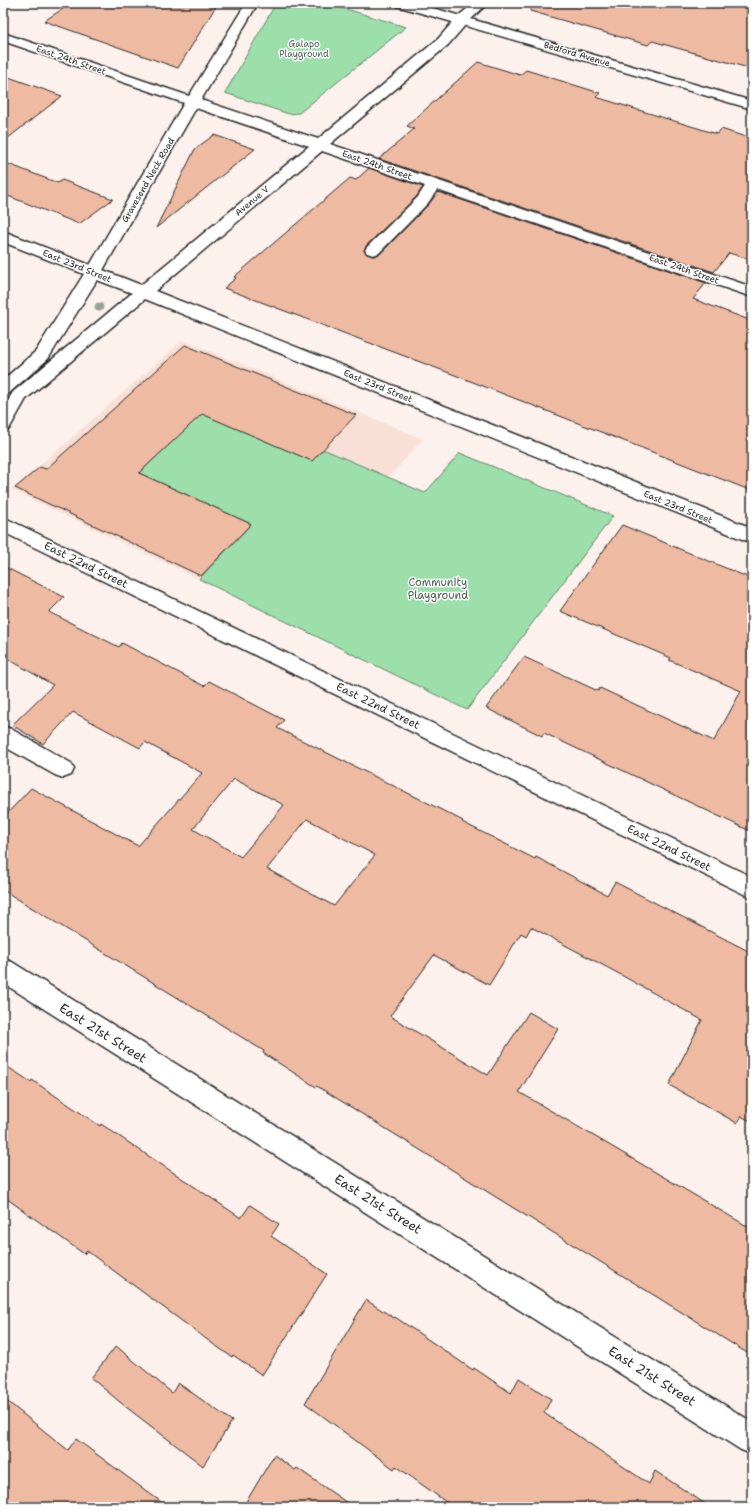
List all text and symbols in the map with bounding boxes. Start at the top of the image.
park label: Galapo Playground [279,38,329,60]
street label: Bedford Avenue [542,39,612,69]
street label: East 24th Street [34,42,108,78]
street label: Gravesend Neck Road [119,135,177,225]
street label: East 24th Street [340,147,414,183]
street label: Avenue V [232,183,272,219]
street label: East 23rd Street [41,247,113,285]
street label: East 24th Street [647,251,721,287]
street label: East 23rd Street [342,367,414,405]
street label: East 23rd Street [642,488,714,526]
street label: East 22nd Street [42,538,131,592]
park label: Community Playground [408,575,468,603]
street label: East 22nd Street [334,679,423,733]
street label: East 22nd Street [625,821,714,875]
street label: East 21st Street [56,999,150,1067]
street label: East 21st Street [331,1170,425,1238]
street label: East 21st Street [605,1342,699,1410]

